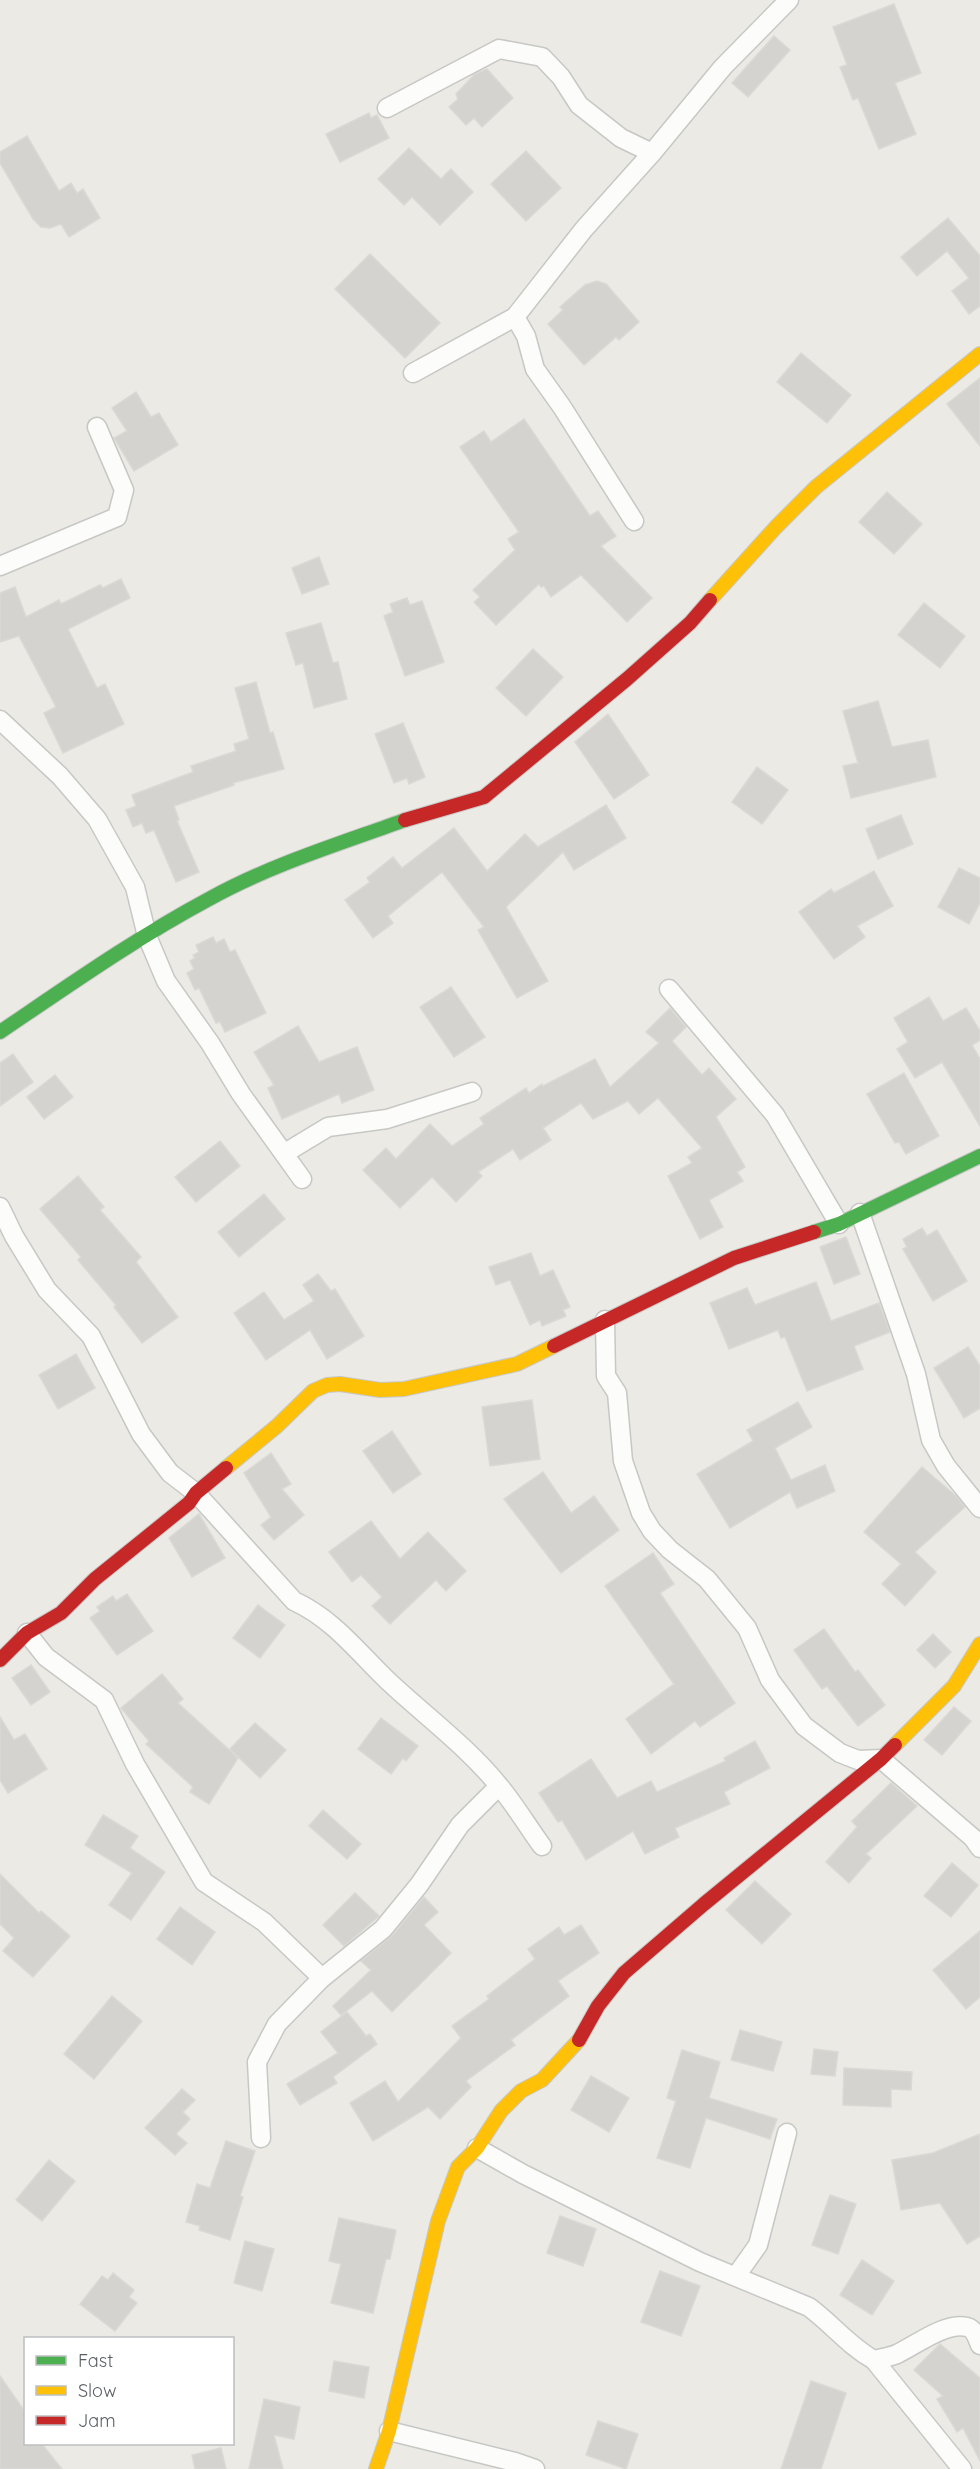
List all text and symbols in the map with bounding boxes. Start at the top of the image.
legend [24,2337,234,2445]
text: Fast [78,2349,113,2372]
text: Slow [78,2379,116,2402]
text: Jam [78,2409,116,2432]

